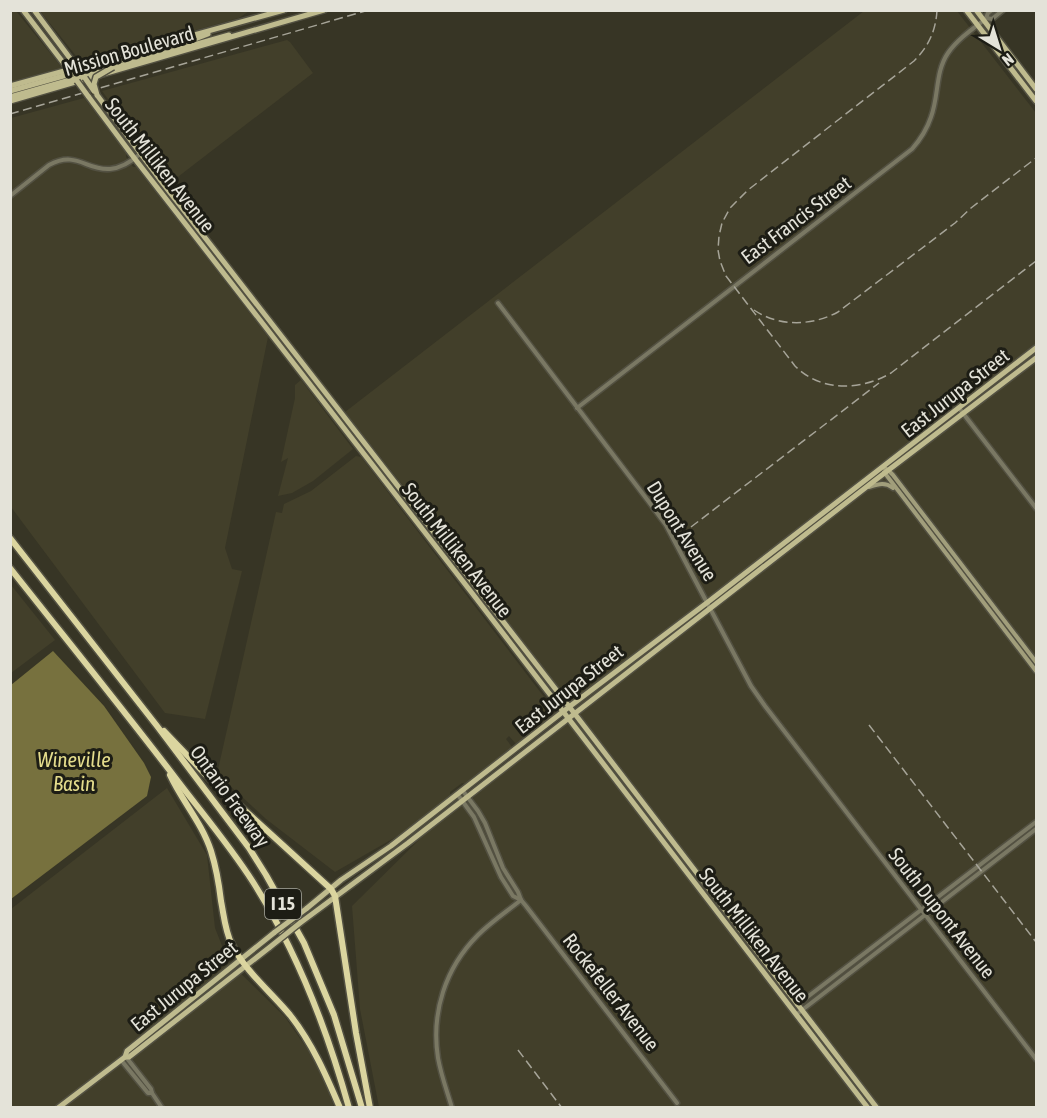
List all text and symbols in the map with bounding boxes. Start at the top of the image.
north arrow [969,18,1029,78]
street label: Mission Boulevard [61,21,196,80]
text: N [999,50,1018,70]
street label: South Milliken Avenue [101,93,220,236]
street label: East Francis Street [736,171,855,268]
street label: East Jurupa Street [896,343,1013,442]
street label: Dupont Avenue [643,477,722,585]
street label: South Milliken Avenue [398,478,517,621]
street label: East Jurupa Street [510,639,627,738]
street label: Ontario Freeway [186,740,275,851]
water label: Wineville Basin [37,747,111,795]
street label: South Dupont Avenue [884,843,1000,982]
street label: South Milliken Avenue [695,863,814,1006]
road number: I 15 [265,889,301,919]
street label: Rockefeller Avenue [559,929,664,1055]
street label: East Jurupa Street [126,935,242,1036]

